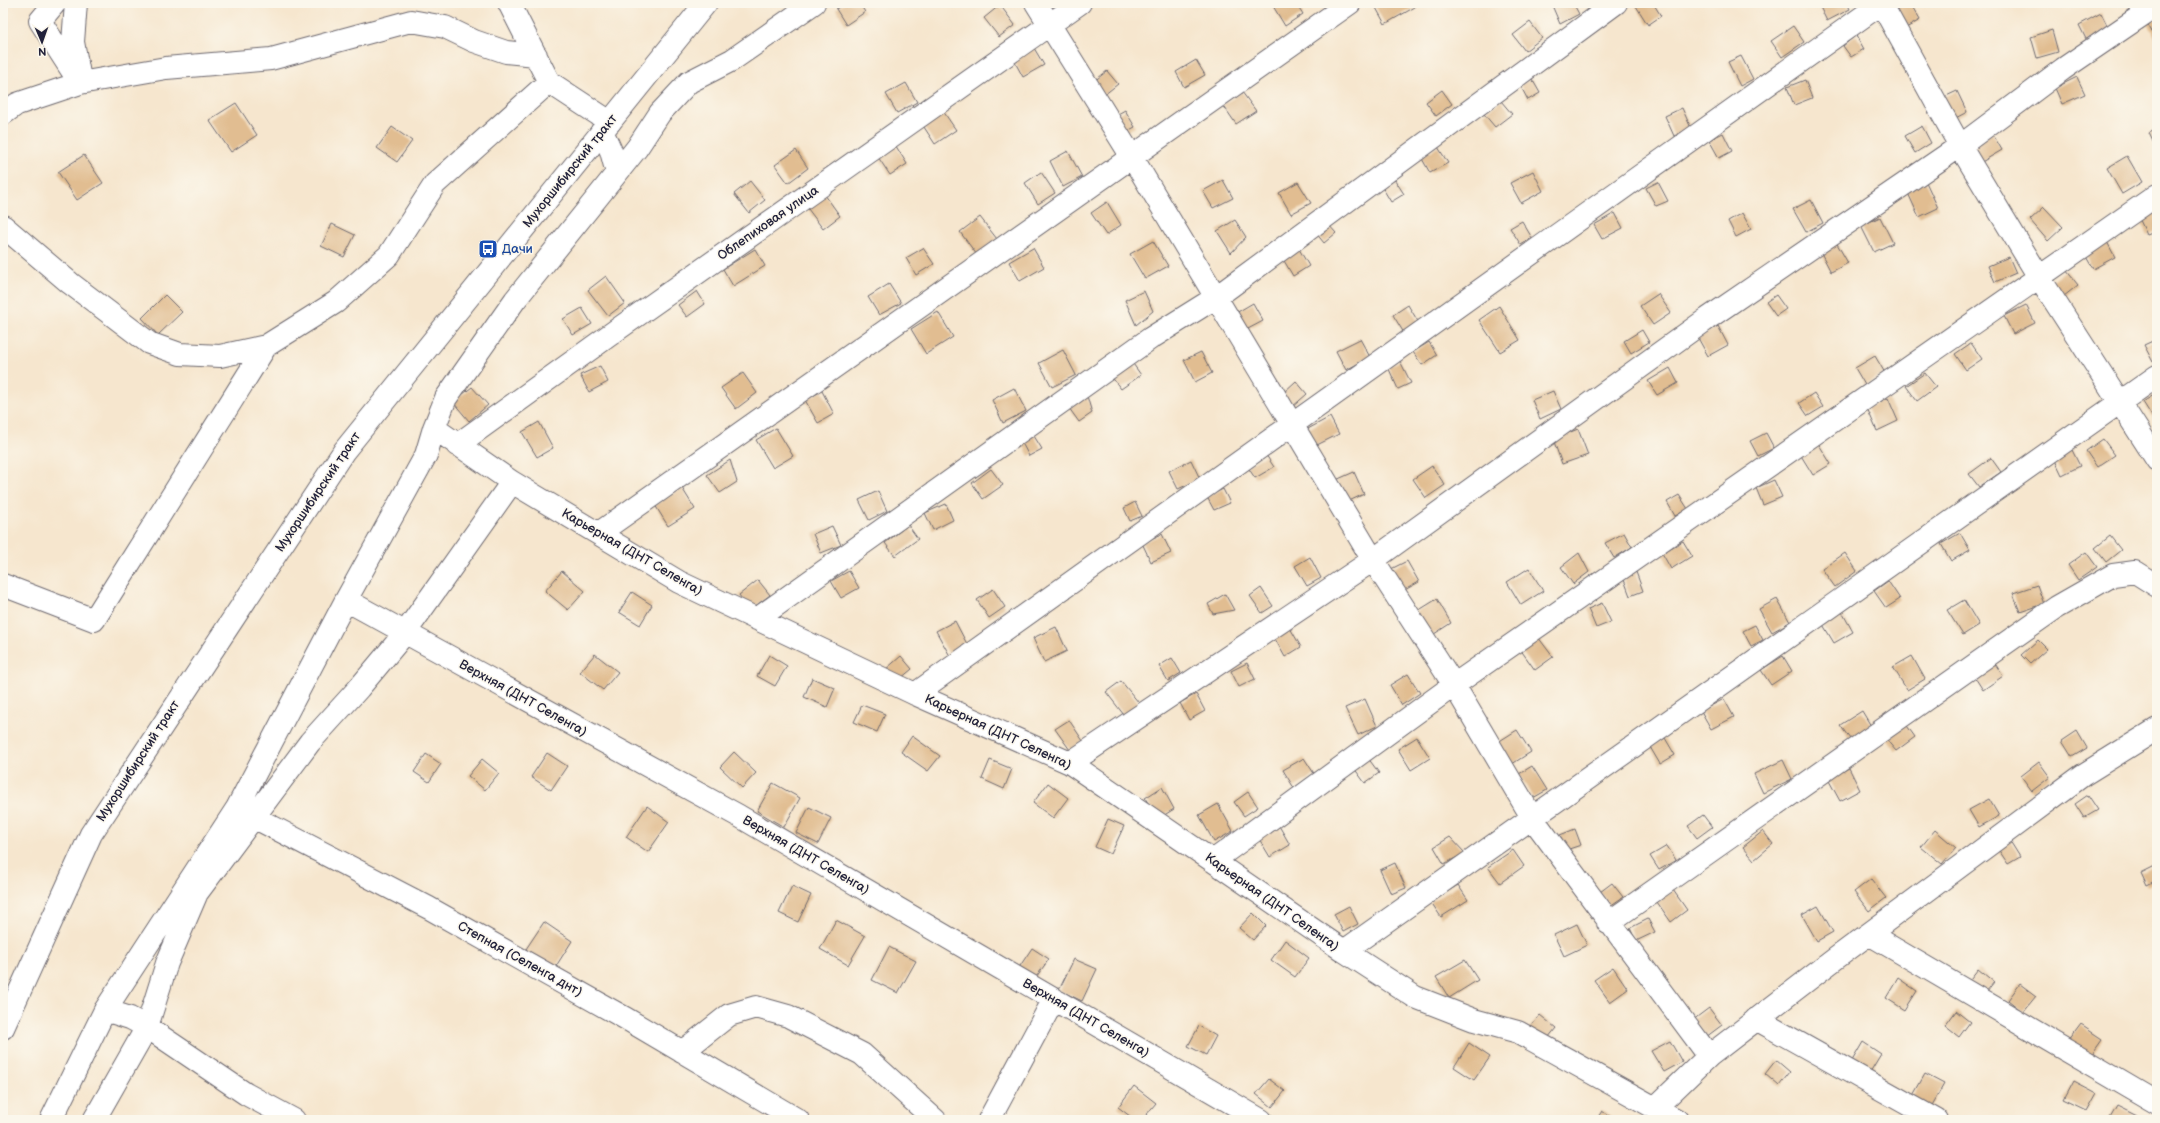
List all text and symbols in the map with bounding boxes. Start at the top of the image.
north arrow [22,22,62,62]
text: N [38,45,47,58]
street label: Мухоршибирский тракт [519,111,621,231]
street label: Облепиховая улица [714,182,822,264]
bus stop icon: Дачи [477,238,499,260]
place label: Дачи [502,241,533,257]
street label: Мухоршибирский тракт [272,429,364,555]
street label: Карьерная (ДНТ Селенга) [559,505,705,599]
street label: Верхняя (ДНТ Селенга) [456,656,590,740]
street label: Карьерная (ДНТ Селенга) [922,691,1074,773]
street label: Мухоршибирский тракт [93,697,183,825]
street label: Верхняя (ДНТ Селенга) [740,812,872,898]
street label: Карьерная (ДНТ Селенга) [1202,850,1342,955]
street label: Степная (Селенга днт) [455,918,585,1000]
street label: Верхняя (ДНТ Селенга) [1020,975,1152,1061]

